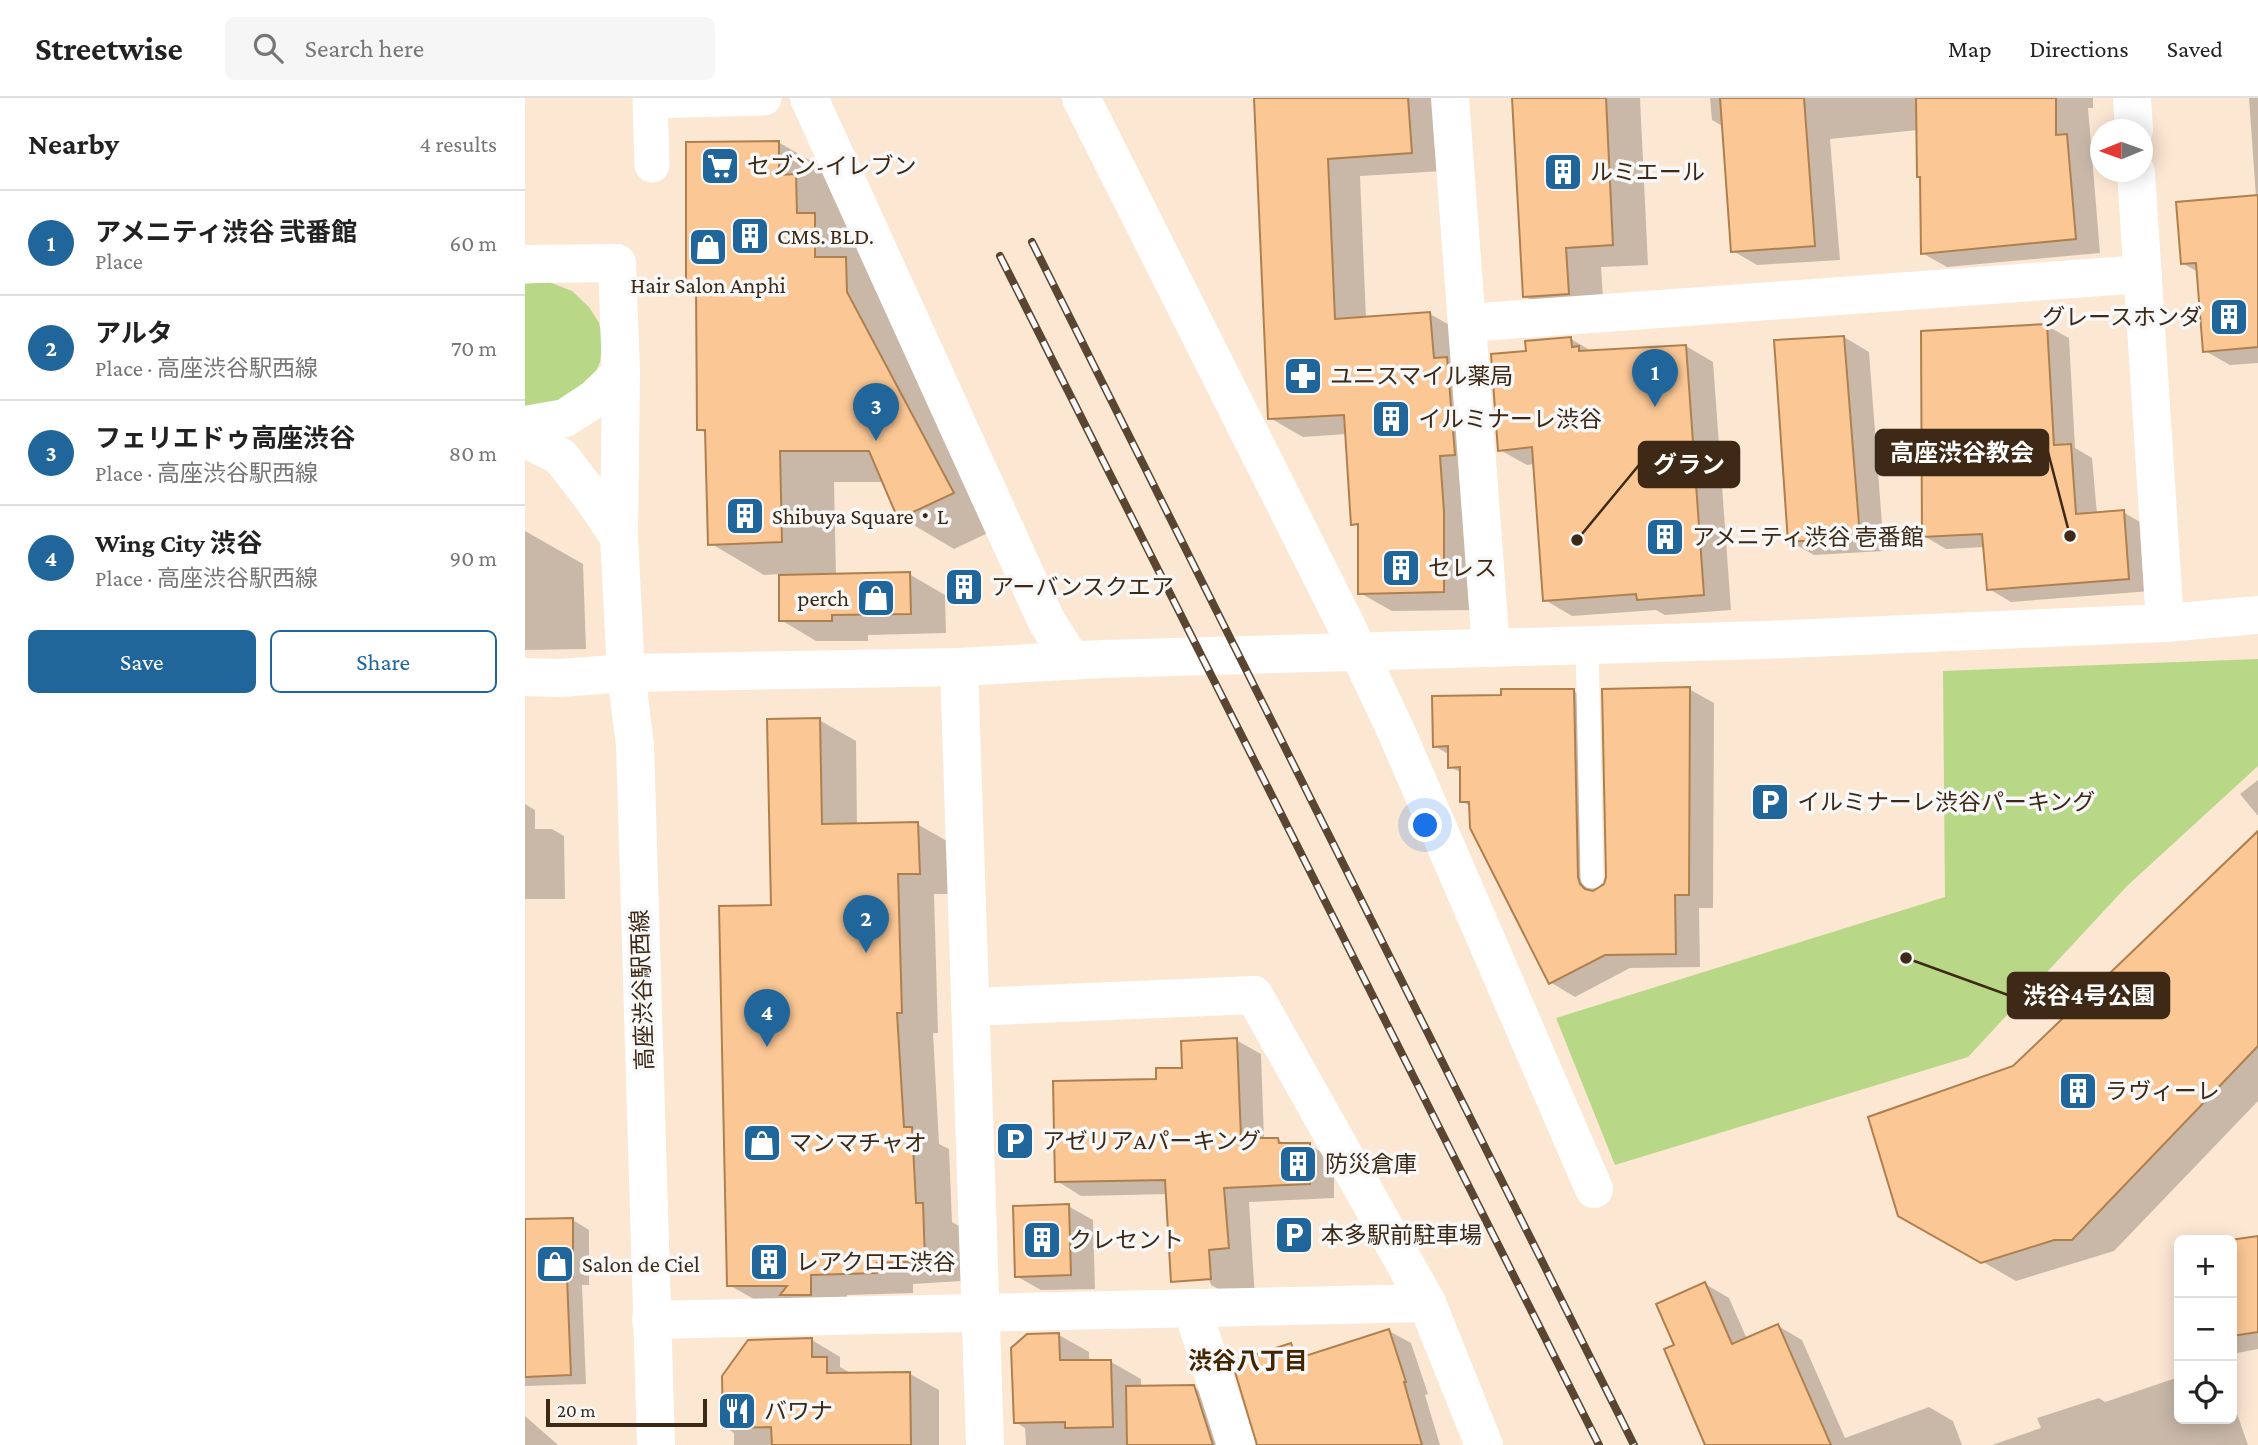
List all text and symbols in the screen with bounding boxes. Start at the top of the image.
search box [225,17,715,80]
icon: search [249,29,287,67]
text: Streetwise [35,30,183,67]
text: Search here [305,34,424,63]
text: Map [1948,35,1992,62]
text: Directions [2030,35,2129,62]
text: Saved [2167,35,2223,62]
north arrow [2090,119,2153,182]
text: Nearby [28,127,119,160]
text: 4 results [419,131,497,157]
supermarket icon: セブン-イレブン [699,145,741,187]
building icon: ルミエール [1542,151,1584,193]
place label: セブン-イレブン [747,153,916,179]
place label: ルミエール [1590,159,1705,185]
building icon: CMS. BLD. [729,215,771,257]
text: アメニティ渋谷 弐番館 [95,218,357,247]
place label: CMS. BLD. [777,223,874,249]
shop icon: Hair Salon Anphi [687,226,729,268]
text: 1 [47,230,55,256]
text: 60 m [450,230,497,256]
text: Place [95,248,143,274]
place label: Hair Salon Anphi [630,272,786,298]
building icon: グレースホンダ [2208,296,2250,338]
place label: グレースホンダ [2042,304,2202,330]
text: アルタ [95,319,173,348]
text: 2 [45,335,57,361]
text: 70 m [451,335,497,361]
pin: 1 [1632,349,1678,407]
text: Place · 高座渋谷駅西線 [95,355,318,381]
pharmacy icon: ユニスマイル薬局 [1282,355,1324,397]
place label: ユニスマイル薬局 [1330,363,1513,389]
pin: 3 [853,383,899,441]
building icon: イルミナーレ渋谷 [1370,398,1412,440]
place label: イルミナーレ渋谷 [1418,406,1602,432]
text: フェリエドゥ高座渋谷 [95,424,355,453]
callout: 高座渋谷教会 [1876,430,2048,475]
text: 高座渋谷教会 [1890,439,2034,466]
text: 3 [45,440,57,466]
text: 80 m [449,440,497,466]
callout: グラン [1639,442,1739,487]
text: グラン [1653,451,1725,478]
text: Place · 高座渋谷駅西線 [95,460,318,486]
building icon: Shibuya Square・L [724,495,766,537]
place label: Shibuya Square・L [772,503,949,529]
building icon: アメニティ渋谷 壱番館 [1644,516,1686,558]
place label: アメニティ渋谷 壱番館 [1692,524,1924,550]
text: Wing City 渋谷 [95,529,262,558]
text: 4 [45,545,57,571]
text: 90 m [450,545,497,571]
building icon: セレス [1380,547,1422,589]
place label: セレス [1428,555,1497,581]
text: Place · 高座渋谷駅西線 [95,565,318,591]
building icon: アーバンスクエア [943,566,985,608]
place label: アーバンスクエア [991,574,1174,600]
shop icon: perch [855,577,897,619]
place label: perch [797,585,849,611]
button: Save [28,630,256,693]
button: Share [270,630,497,693]
parking icon: イルミナーレ渋谷パーキング [1749,781,1791,823]
place label: イルミナーレ渋谷パーキング [1797,789,2095,815]
your location [1408,808,1442,842]
pin: 2 [843,895,889,953]
street label: 高座渋谷駅西線 [626,909,658,1071]
callout: 渋谷4号公園 [2008,973,2169,1018]
text: 渋谷4号公園 [2023,982,2155,1009]
pin: 4 [744,989,790,1047]
building icon: ラヴィーレ [2057,1070,2099,1112]
place label: ラヴィーレ [2105,1078,2220,1104]
parking icon: アゼリアAパーキング [994,1120,1036,1162]
shop icon: マンマチャオ [741,1122,783,1164]
place label: アゼリアAパーキング [1042,1128,1261,1154]
place label: マンマチャオ [789,1130,927,1156]
building icon: 防災倉庫 [1277,1143,1319,1185]
place label: 防災倉庫 [1325,1151,1417,1177]
parking icon: 本多駅前駐車場 [1273,1214,1315,1256]
building icon: クレセント [1021,1219,1063,1261]
place label: 本多駅前駐車場 [1321,1222,1482,1248]
place label: クレセント [1069,1227,1184,1253]
map controls [2174,1235,2237,1424]
button: + [2174,1235,2237,1298]
building icon: レアクロエ渋谷 [748,1241,790,1283]
shop icon: Salon de Ciel [534,1243,576,1285]
place label: レアクロエ渋谷 [796,1249,956,1275]
place label: Salon de Ciel [582,1251,700,1277]
button: − [2174,1298,2237,1361]
district label: 渋谷八丁目 [1188,1347,1308,1374]
button: locate [2174,1361,2237,1424]
restaurant icon: バワナ [716,1390,758,1432]
scale bar [546,1396,707,1428]
place label: バワナ [764,1398,833,1424]
text: 20 m [557,1400,596,1421]

